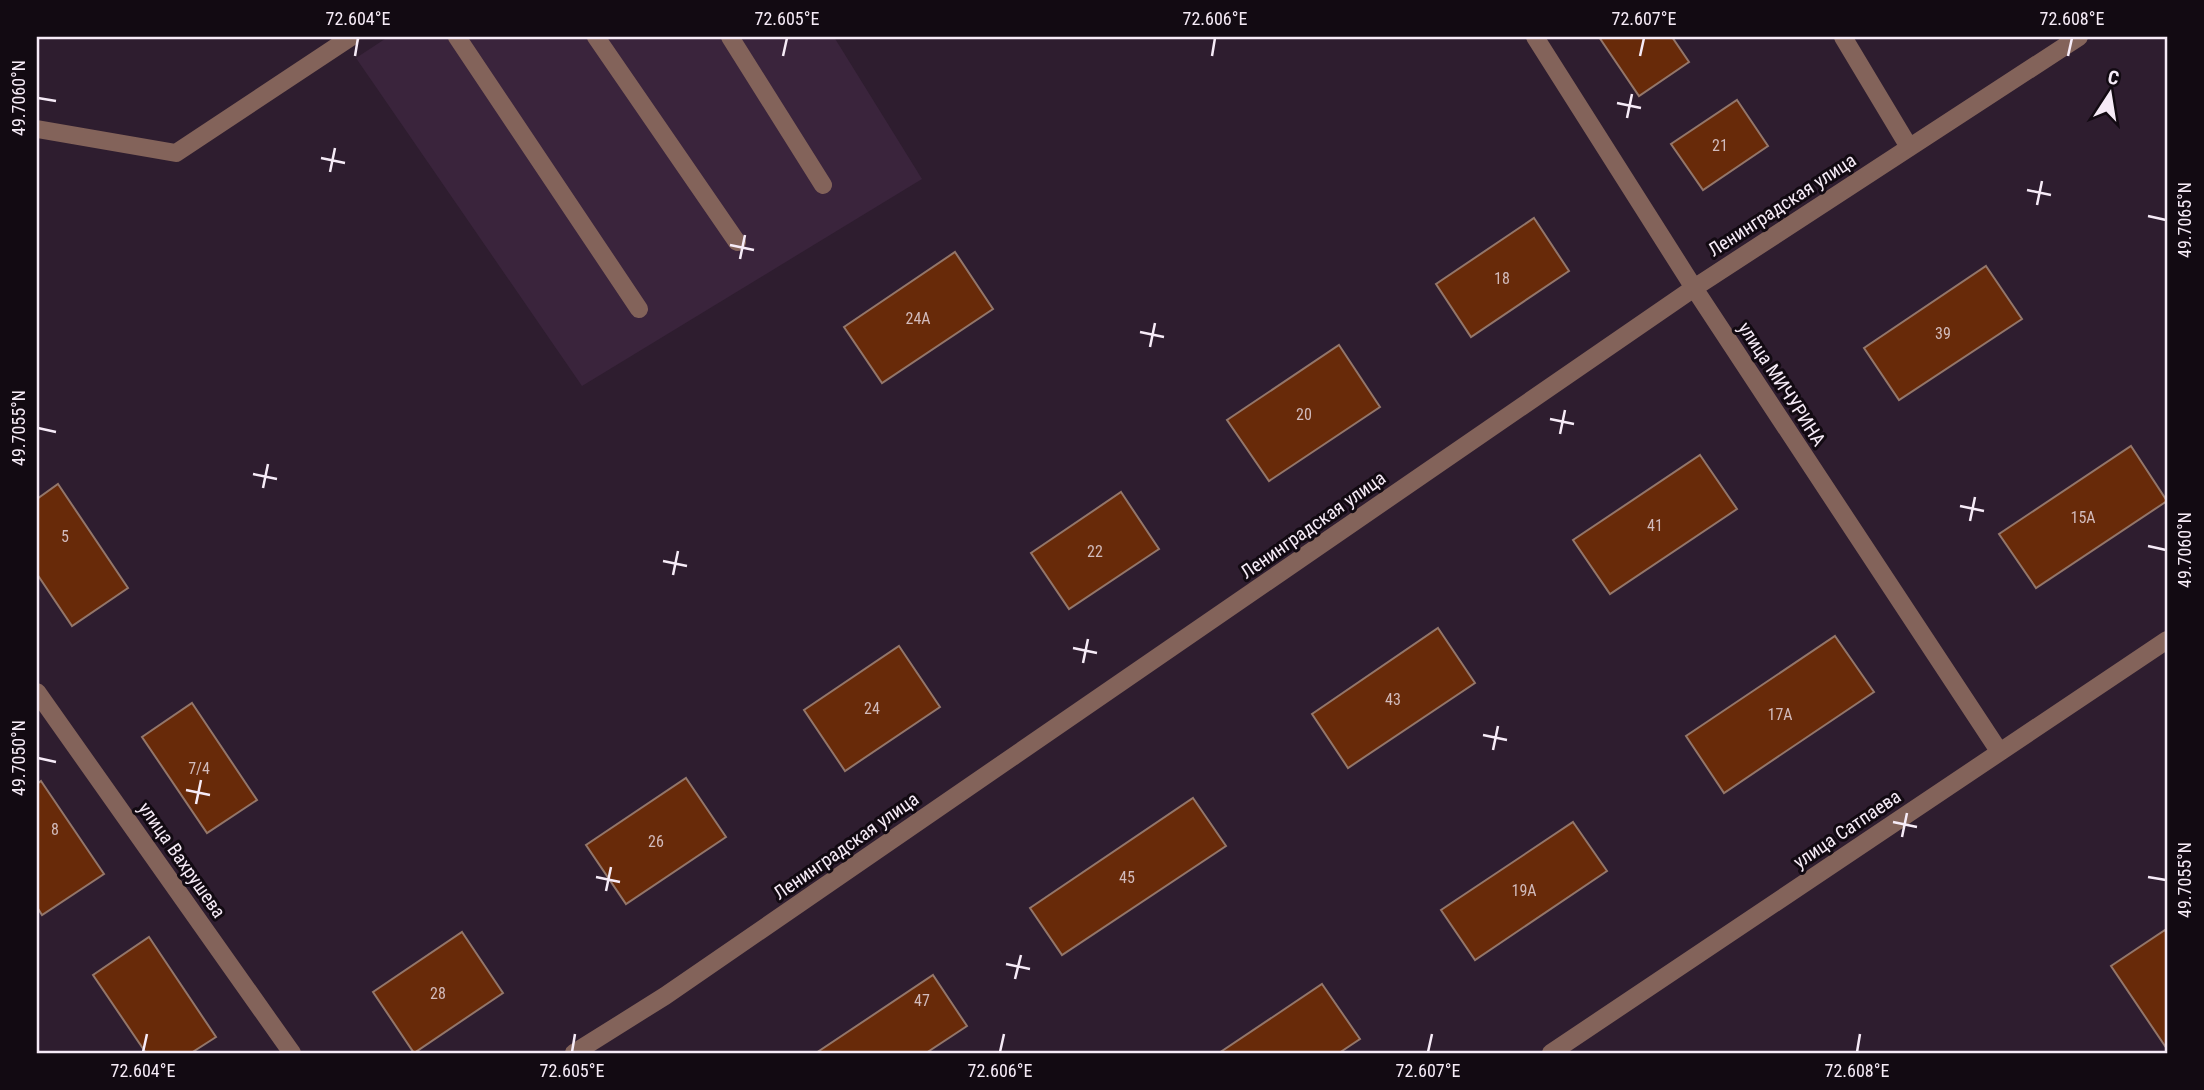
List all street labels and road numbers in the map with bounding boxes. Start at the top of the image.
street label: Ленинградская улица [1704,149,1860,261]
street label: улица МИЧУРИНА [1733,318,1831,450]
street label: Ленинградская улица [1236,466,1390,584]
street label: улица Сатпаева [1789,785,1905,873]
street label: Ленинградская улица [769,787,923,905]
street label: улица Вахрушева [133,798,231,922]

